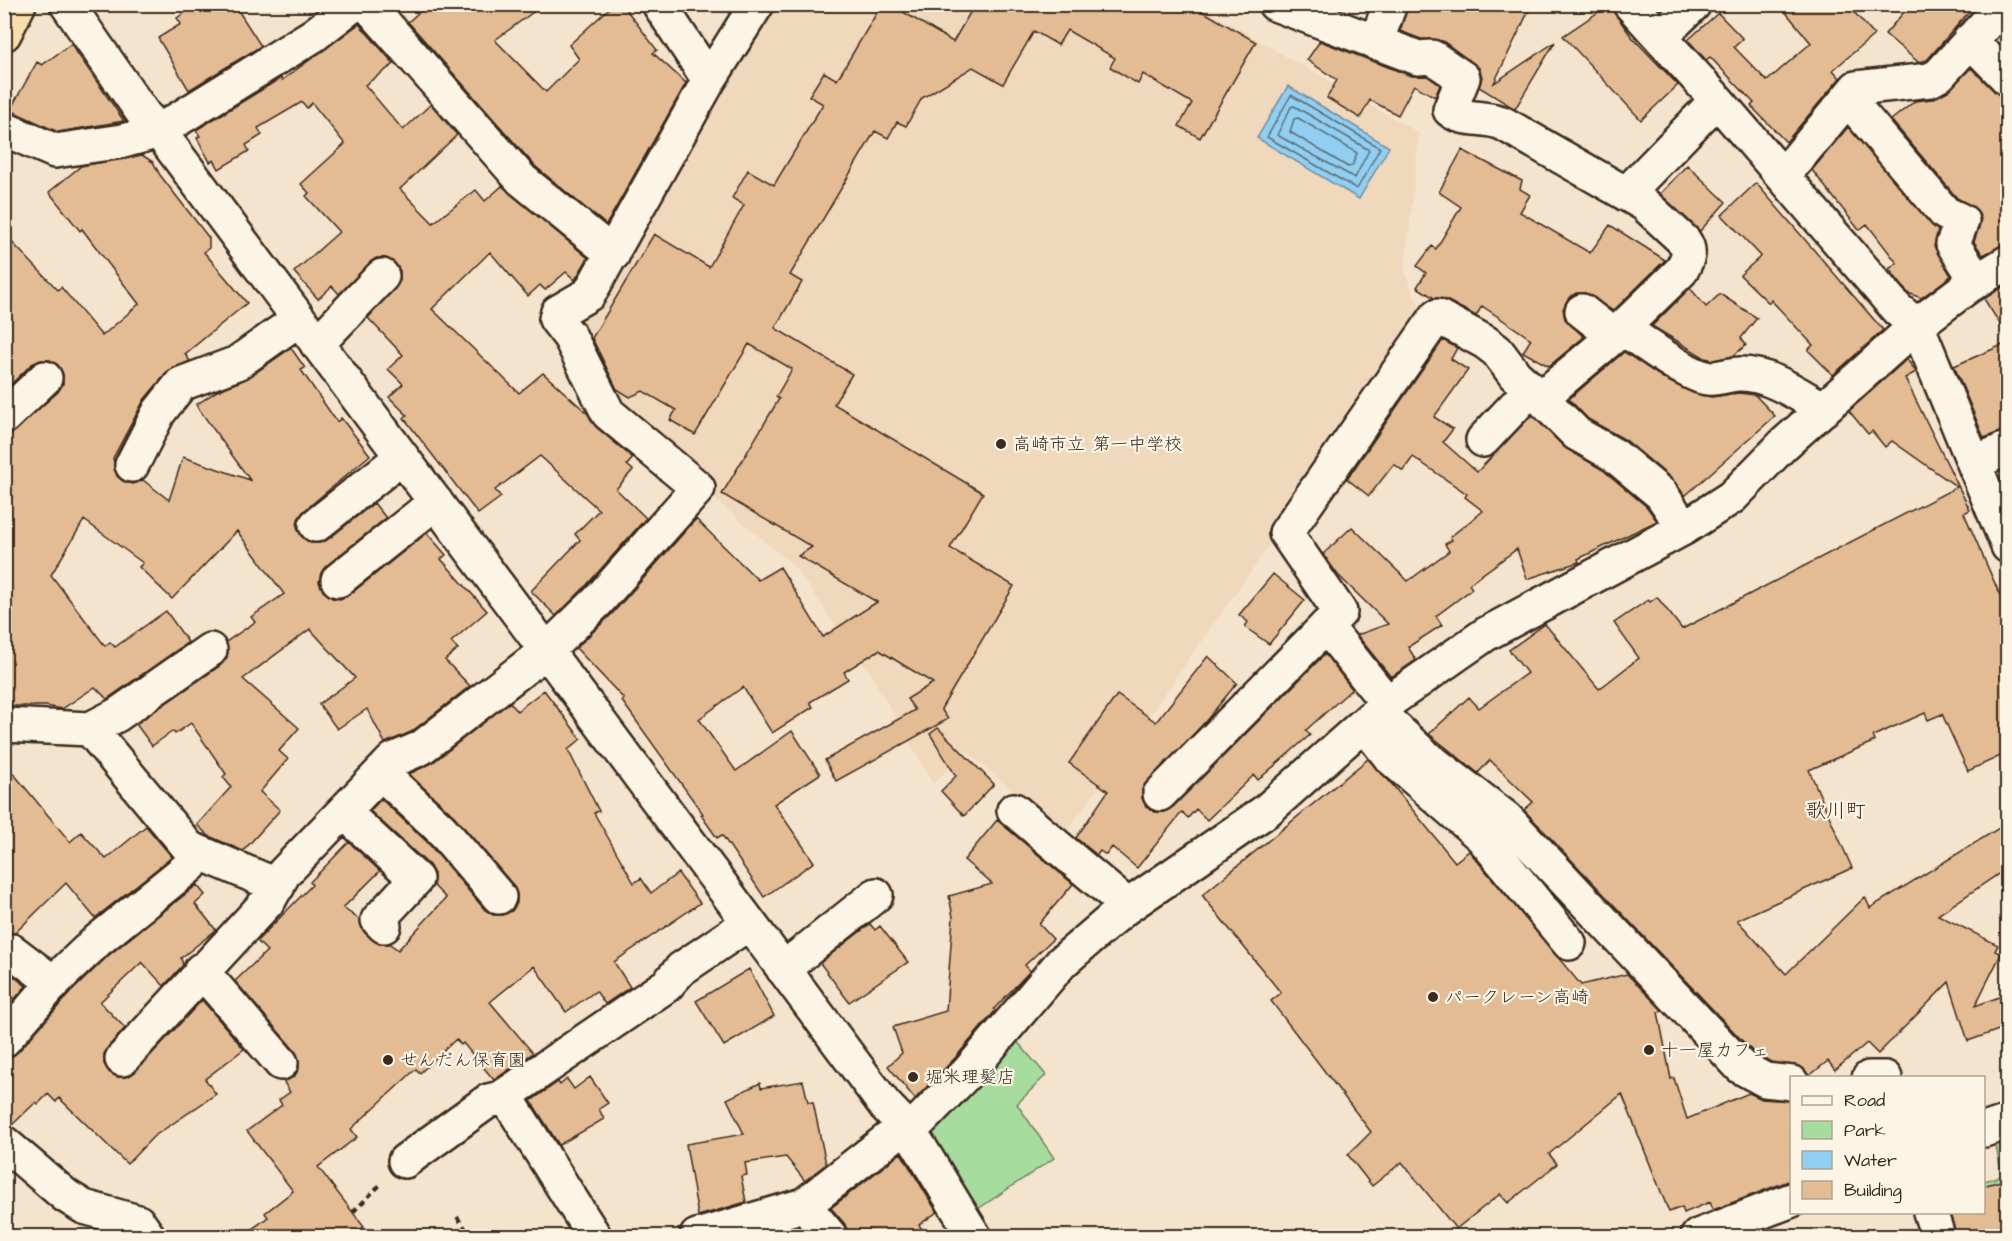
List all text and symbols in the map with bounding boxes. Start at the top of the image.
place label: 高崎市立 第一中学校 [1013,432,1182,457]
marker: 高崎市立 第一中学校 [994,437,1008,451]
district label: 歌川町 [1806,797,1866,825]
place label: パークレーン高崎 [1445,985,1589,1010]
marker: パークレーン高崎 [1426,990,1440,1004]
place label: 十一屋カフェ [1661,1038,1769,1063]
marker: 十一屋カフェ [1642,1043,1656,1057]
place label: せんだん保育園 [400,1048,526,1073]
marker: せんだん保育園 [381,1053,395,1067]
place label: 堀米理髪店 [925,1065,1015,1090]
marker: 堀米理髪店 [906,1070,920,1084]
legend [1790,1076,1985,1214]
text: Road [1844,1088,1885,1113]
text: Park [1844,1118,1886,1143]
text: Water [1844,1148,1897,1173]
text: Building [1844,1178,1902,1204]

